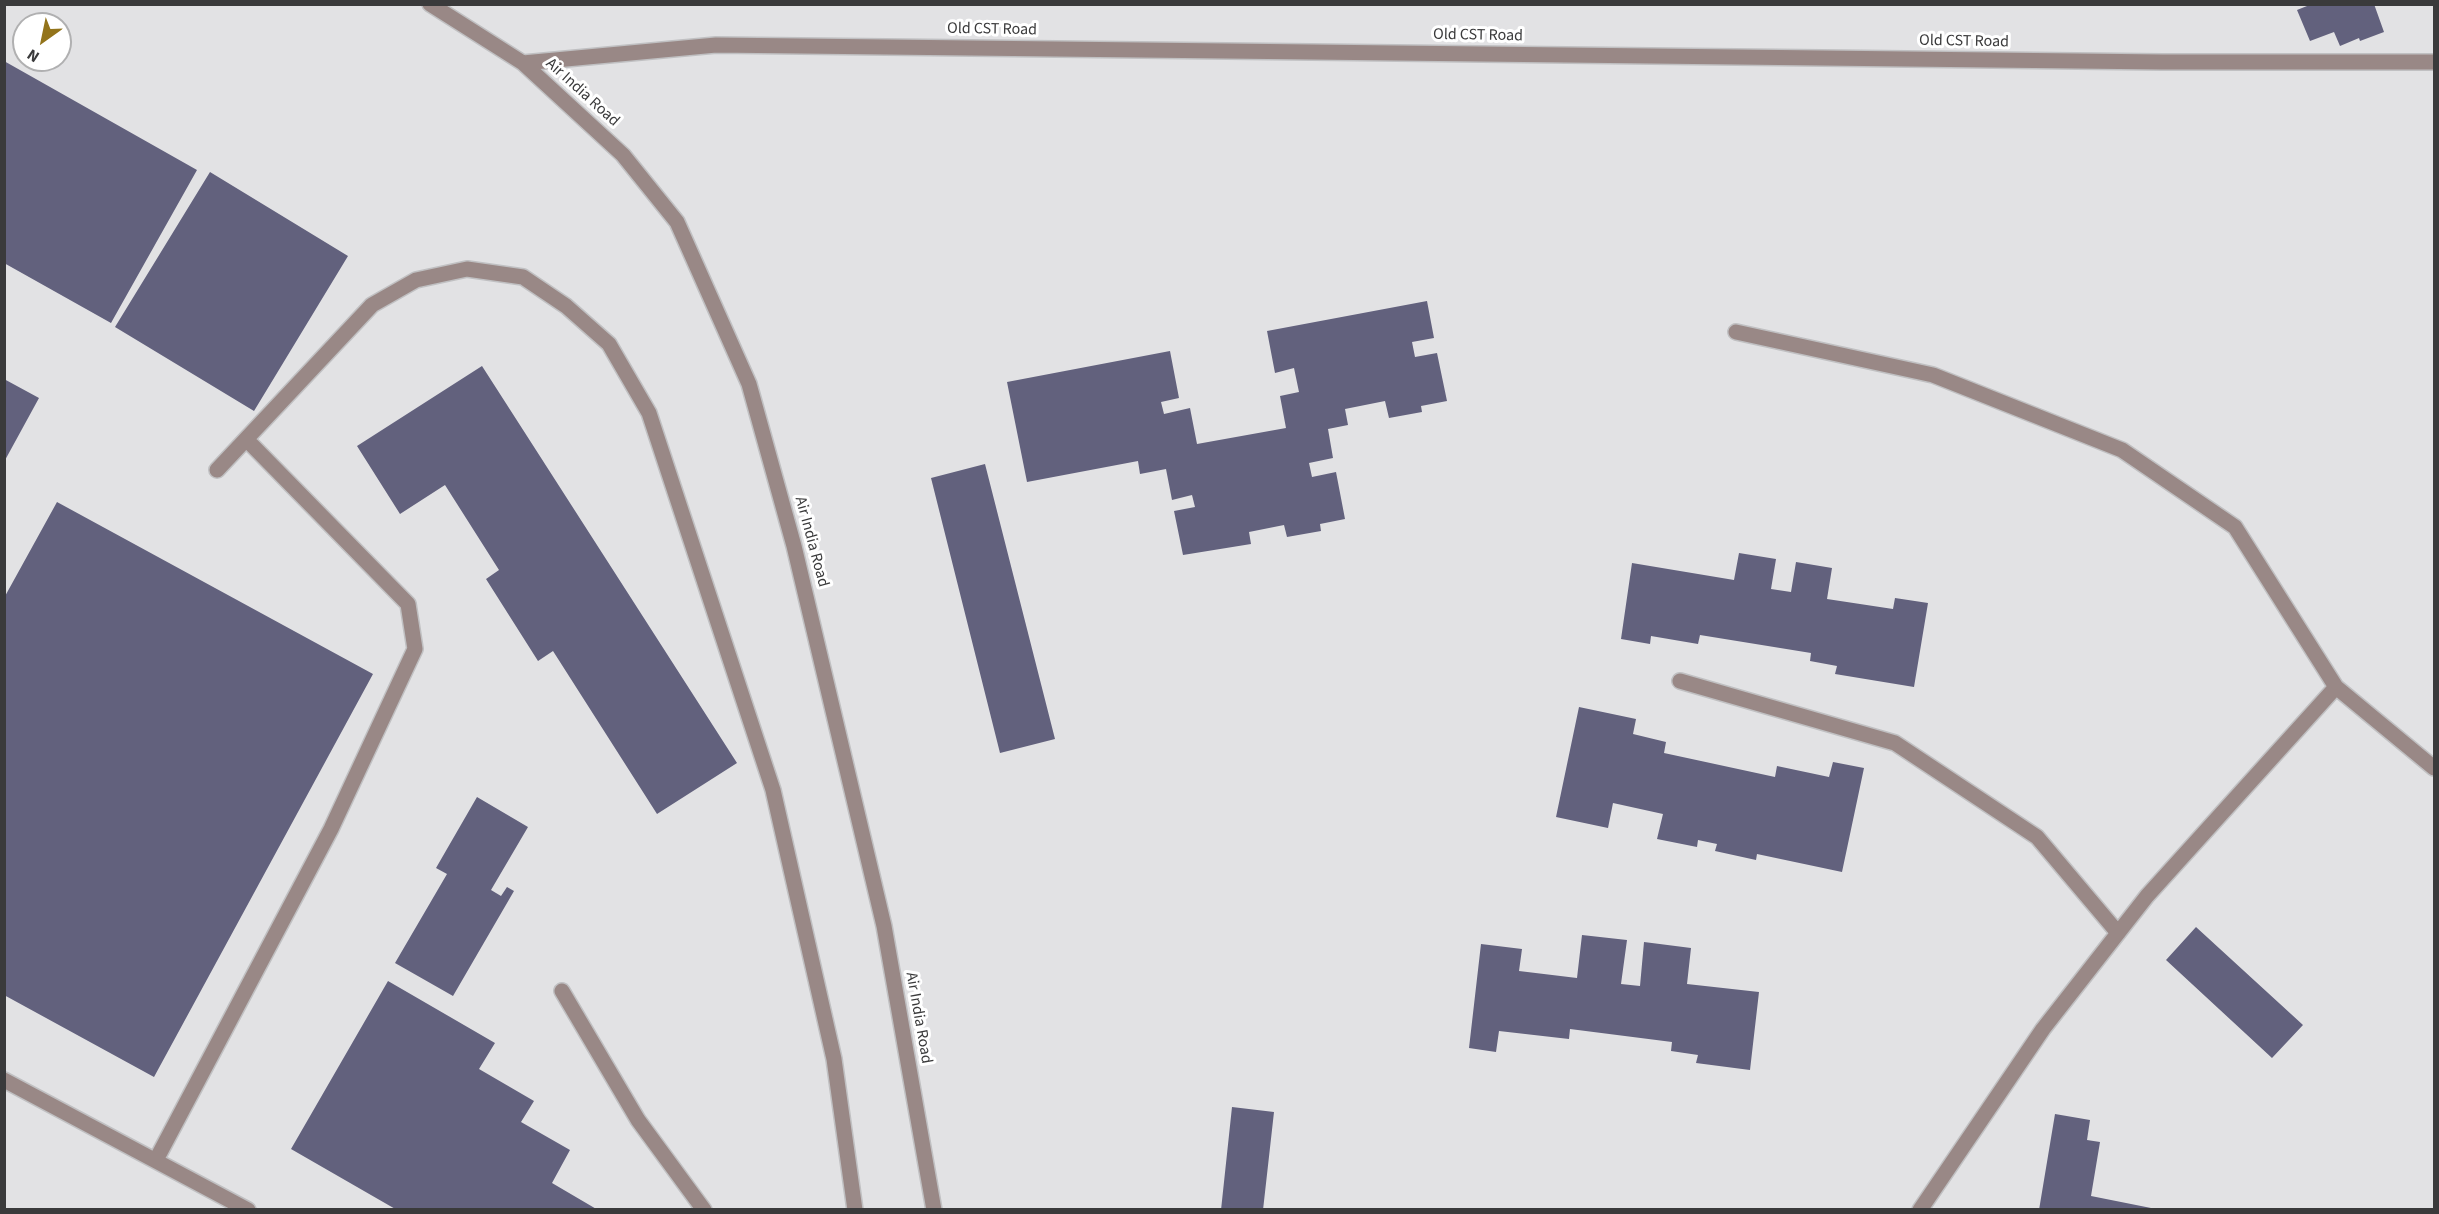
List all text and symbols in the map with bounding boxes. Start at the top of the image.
north arrow [12,12,72,72]
street label: Old CST Road [947,20,1037,40]
street label: Old CST Road [1433,26,1523,46]
street label: Old CST Road [1919,32,2009,52]
text: N [23,43,44,68]
street label: Air India Road [541,55,623,131]
street label: Air India Road [790,495,832,589]
street label: Air India Road [900,971,936,1065]

